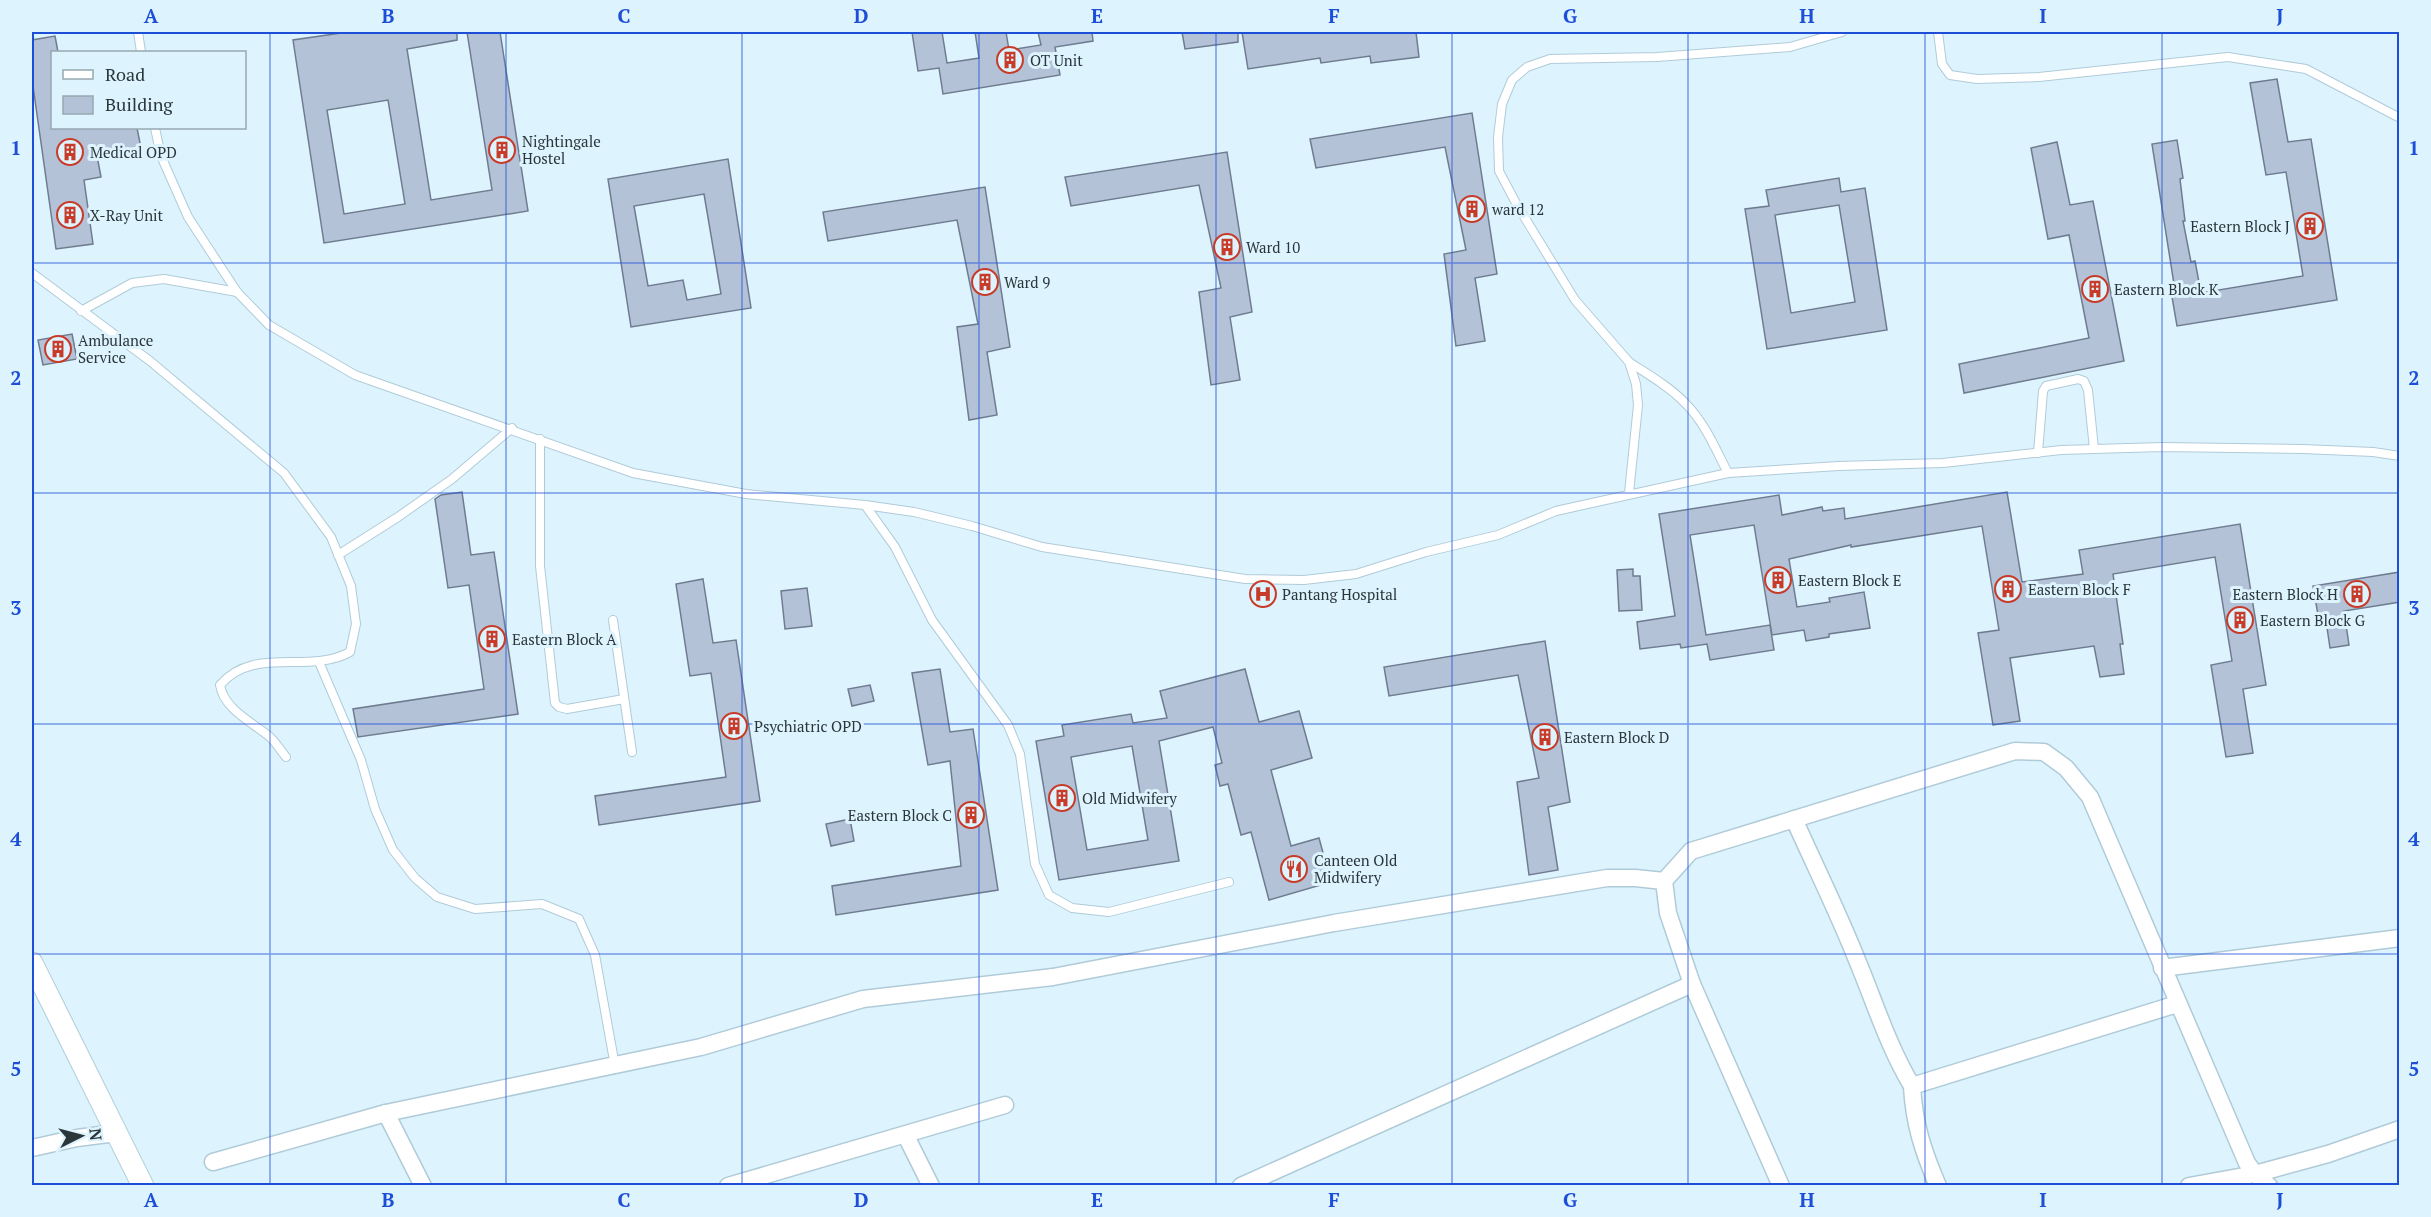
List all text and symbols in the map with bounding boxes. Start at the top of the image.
text: A [144,2,159,29]
text: B [382,2,395,29]
text: C [617,2,631,29]
text: D [854,2,868,29]
text: E [1091,2,1103,29]
text: F [1328,2,1340,29]
text: G [1563,2,1577,29]
text: H [1799,2,1815,29]
text: I [2039,2,2047,29]
text: J [2276,2,2284,29]
building icon: OT Unit [995,45,1025,75]
place label: OT Unit [1030,50,1083,70]
legend [51,51,246,129]
text: Road [105,62,145,86]
text: Building [105,92,173,116]
place label: Nightingale Hostel [522,131,601,168]
text: 1 [10,134,22,161]
text: 1 [2408,134,2420,161]
building icon: Nightingale Hostel [487,135,517,165]
building icon: Medical OPD [55,137,85,167]
place label: Medical OPD [90,142,177,162]
building icon: ward 12 [1457,194,1487,224]
place label: ward 12 [1491,199,1544,219]
building icon: X-Ray Unit [55,200,85,230]
place label: X-Ray Unit [90,205,164,225]
building icon: Eastern Block J [2295,211,2325,241]
place label: Eastern Block J [2190,216,2290,236]
building icon: Ward 10 [1212,232,1242,262]
place label: Ward 10 [1246,237,1300,257]
building icon: Ward 9 [970,267,1000,297]
place label: Ward 9 [1004,272,1050,292]
building icon: Eastern Block K [2080,274,2110,304]
place label: Eastern Block K [2114,279,2219,299]
place label: Ambulance Service [78,330,153,367]
building icon: Ambulance Service [43,334,73,364]
text: 2 [10,364,22,391]
text: 2 [2408,364,2420,391]
building icon: Eastern Block E [1763,565,1793,595]
place label: Eastern Block E [1798,570,1901,590]
building icon: Eastern Block F [1993,574,2023,604]
hospital icon: Pantang Hospital [1248,579,1278,609]
place label: Eastern Block F [2028,579,2131,599]
building icon: Eastern Block H [2342,579,2372,609]
place label: Pantang Hospital [1282,584,1397,604]
place label: Eastern Block H [2232,584,2338,604]
text: 3 [10,594,22,621]
text: 3 [2408,594,2420,621]
building icon: Eastern Block G [2225,605,2255,635]
place label: Eastern Block G [2260,610,2366,630]
building icon: Eastern Block A [477,624,507,654]
place label: Eastern Block A [512,629,617,649]
building icon: Psychiatric OPD [719,711,749,741]
place label: Psychiatric OPD [754,716,862,736]
building icon: Eastern Block D [1530,722,1560,752]
place label: Eastern Block D [1564,727,1669,747]
building icon: Old Midwifery [1047,783,1077,813]
place label: Old Midwifery [1082,788,1177,808]
building icon: Eastern Block C [956,800,986,830]
place label: Eastern Block C [848,805,952,825]
text: 4 [10,825,22,852]
text: 4 [2408,825,2420,852]
place label: Canteen Old Midwifery [1314,850,1397,887]
restaurant icon: Canteen Old Midwifery [1279,854,1309,884]
text: 5 [10,1055,22,1082]
text: 5 [2408,1055,2420,1082]
north arrow [51,1106,111,1166]
text: N [84,1127,107,1142]
text: A [144,1186,159,1213]
text: B [382,1186,395,1213]
text: C [617,1186,631,1213]
text: D [854,1186,868,1213]
text: E [1091,1186,1103,1213]
text: F [1328,1186,1340,1213]
text: G [1563,1186,1577,1213]
text: H [1799,1186,1815,1213]
text: I [2039,1186,2047,1213]
text: J [2276,1186,2284,1213]

